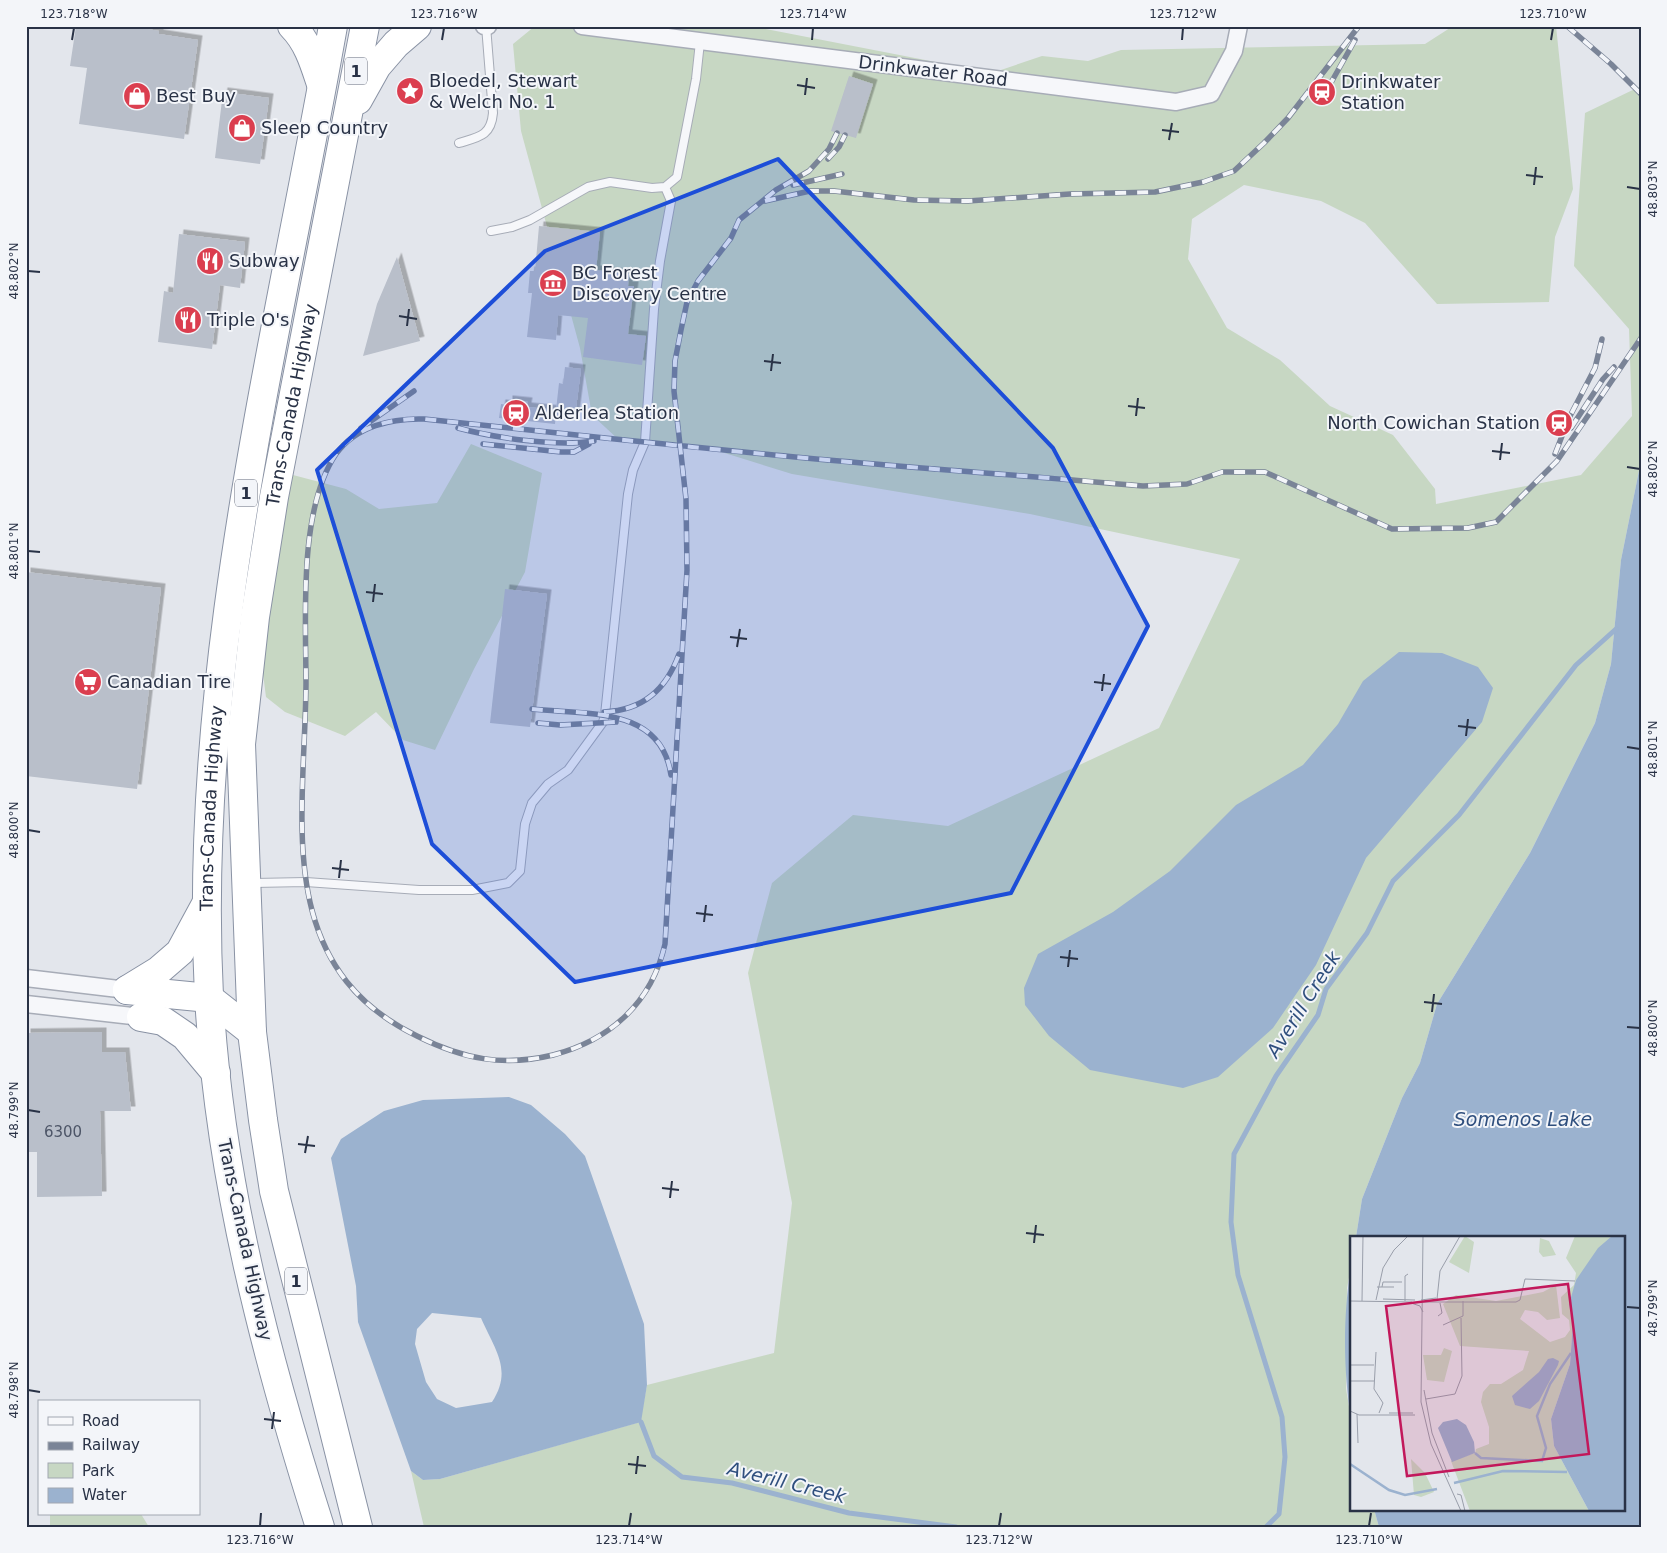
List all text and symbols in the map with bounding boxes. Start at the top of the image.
text: 123.718°W [40,7,108,21]
text: 123.716°W [410,7,478,21]
text: 123.714°W [779,7,847,21]
text: 123.712°W [1149,7,1217,21]
text: 123.710°W [1519,7,1587,21]
street label: Drinkwater Road [857,51,1009,90]
road number: 1 [345,58,367,84]
place label: Bloedel, Stewart & Welch No. 1 [429,70,577,112]
place label: Drinkwater Station [1341,71,1441,113]
place icon: Bloedel, Stewart & Welch No. 1 [395,76,425,106]
station icon: Drinkwater Station [1307,77,1337,107]
shop icon: Best Buy [122,81,152,111]
place label: Best Buy [156,85,236,106]
shop icon: Sleep Country [227,113,257,143]
place label: Sleep Country [261,117,389,138]
text: 48.803°N [1646,161,1660,217]
text: 48.802°N [7,243,21,299]
restaurant icon: Subway [195,246,225,276]
place label: Subway [229,250,300,271]
place label: BC Forest Discovery Centre [572,262,727,304]
museum icon: BC Forest Discovery Centre [538,268,568,298]
street label: Trans-Canada Highway [262,301,321,509]
restaurant icon: Triple O's [173,305,203,335]
place label: Triple O's [206,309,289,330]
station icon: Alderlea Station [501,398,531,428]
place label: Alderlea Station [535,402,679,423]
station icon: North Cowichan Station [1544,408,1574,438]
place label: North Cowichan Station [1327,412,1540,433]
text: 48.802°N [1646,441,1660,497]
road number: 1 [235,479,257,506]
text: 48.801°N [7,523,21,579]
supermarket icon: Canadian Tire [73,667,103,697]
place label: Canadian Tire [107,671,231,692]
street label: Trans-Canada Highway [196,704,227,912]
text: 48.801°N [1646,721,1660,777]
text: 48.800°N [7,802,21,858]
water label: Averill Creek [1261,946,1345,1063]
text: 48.800°N [1646,1000,1660,1056]
text: 48.799°N [7,1082,21,1138]
water label: Somenos Lake [1454,1108,1592,1130]
house number: 6300 [44,1123,82,1141]
street label: Trans-Canada Highway [214,1136,277,1343]
inset map [1350,1236,1624,1510]
road number: 1 [285,1268,307,1294]
text: 48.799°N [1646,1280,1660,1336]
text: 48.798°N [7,1362,21,1418]
legend [38,1400,200,1516]
text: Road [82,1412,120,1430]
text: Railway [82,1436,140,1454]
water label: Averill Creek [724,1456,849,1508]
text: Park [82,1462,115,1480]
text: Water [82,1486,127,1504]
text: 123.716°W [226,1533,294,1547]
text: 123.714°W [595,1533,663,1547]
text: 123.712°W [965,1533,1033,1547]
text: 123.710°W [1335,1533,1403,1547]

